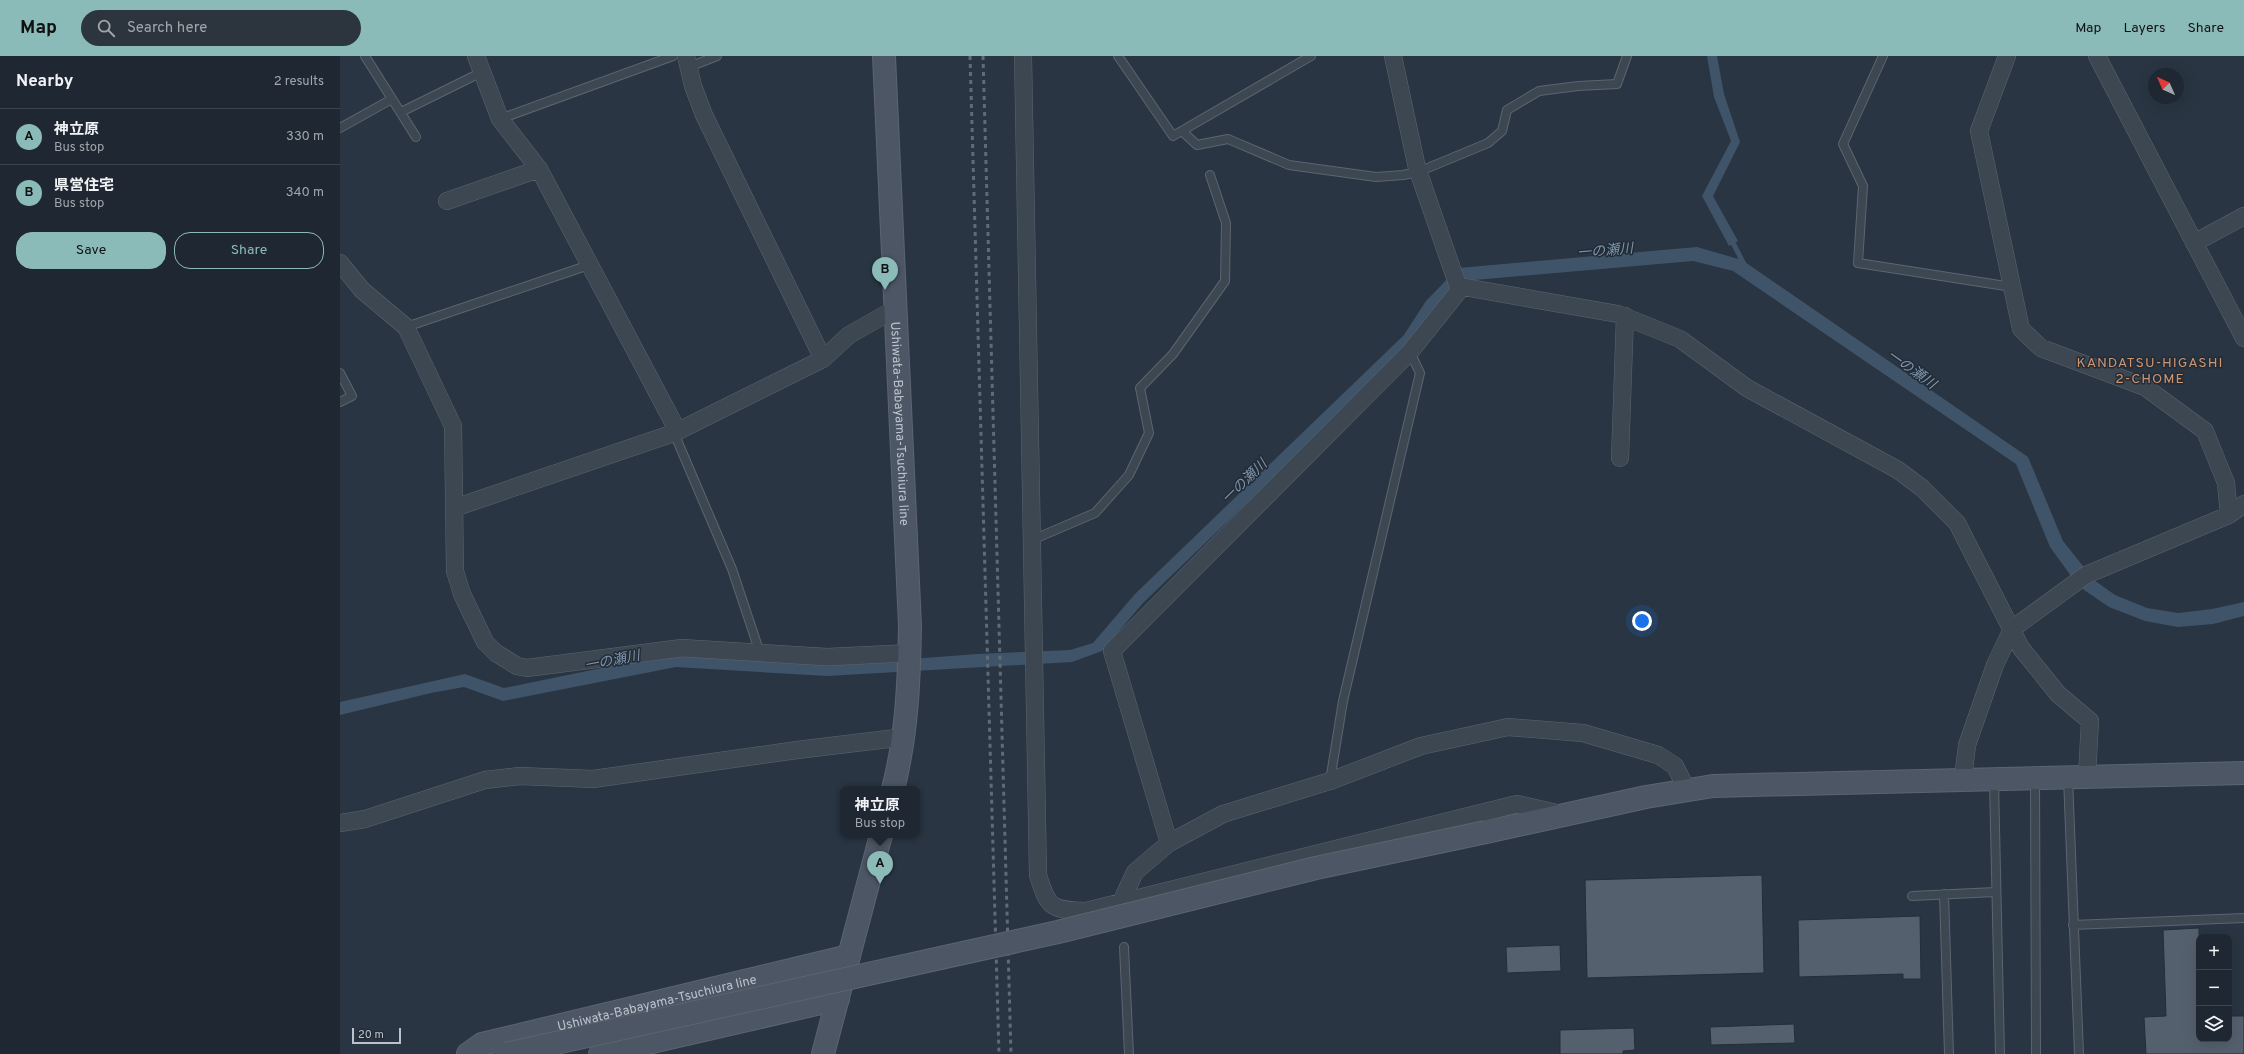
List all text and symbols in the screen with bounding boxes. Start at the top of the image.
search box [81,10,361,46]
text: Map [20,16,57,40]
icon: search [95,17,117,39]
text: Search here [127,19,207,38]
text: Map [2075,20,2101,37]
text: Layers [2123,20,2165,37]
text: Share [2187,20,2224,37]
north arrow [2148,68,2184,104]
text: Nearby [16,71,73,93]
text: 2 results [274,74,324,90]
text: 神立原 [54,121,99,140]
text: A [24,129,34,145]
text: 330 m [286,129,324,145]
text: Bus stop [54,140,104,156]
text: 県営住宅 [54,177,114,196]
text: B [25,185,33,201]
text: 340 m [286,185,324,201]
text: Bus stop [54,196,104,212]
button: Save [16,232,166,269]
button: Share [174,232,324,269]
water label: 一の瀬川 [1576,240,1636,262]
pin: B [872,257,898,290]
street label: Ushiwata-Babayama-Tsuchiura line [886,321,911,526]
water label: 一の瀬川 [1883,347,1941,394]
district label: KANDATSU-HIGASHI 2-CHOME [2077,355,2223,388]
water label: 一の瀬川 [1219,455,1273,508]
your location [1632,611,1652,631]
water label: 一の瀬川 [583,647,643,675]
popup [840,786,920,838]
text: 神立原 [855,797,900,816]
text: Bus stop [855,816,905,832]
pin: A [867,851,893,884]
map controls [2196,934,2232,1042]
button: + [2196,934,2232,970]
button: − [2196,970,2232,1006]
street label: Ushiwata-Babayama-Tsuchiura line [556,972,759,1036]
button: layers [2196,1006,2232,1042]
scale bar [352,1026,401,1045]
text: 20 m [358,1028,384,1042]

